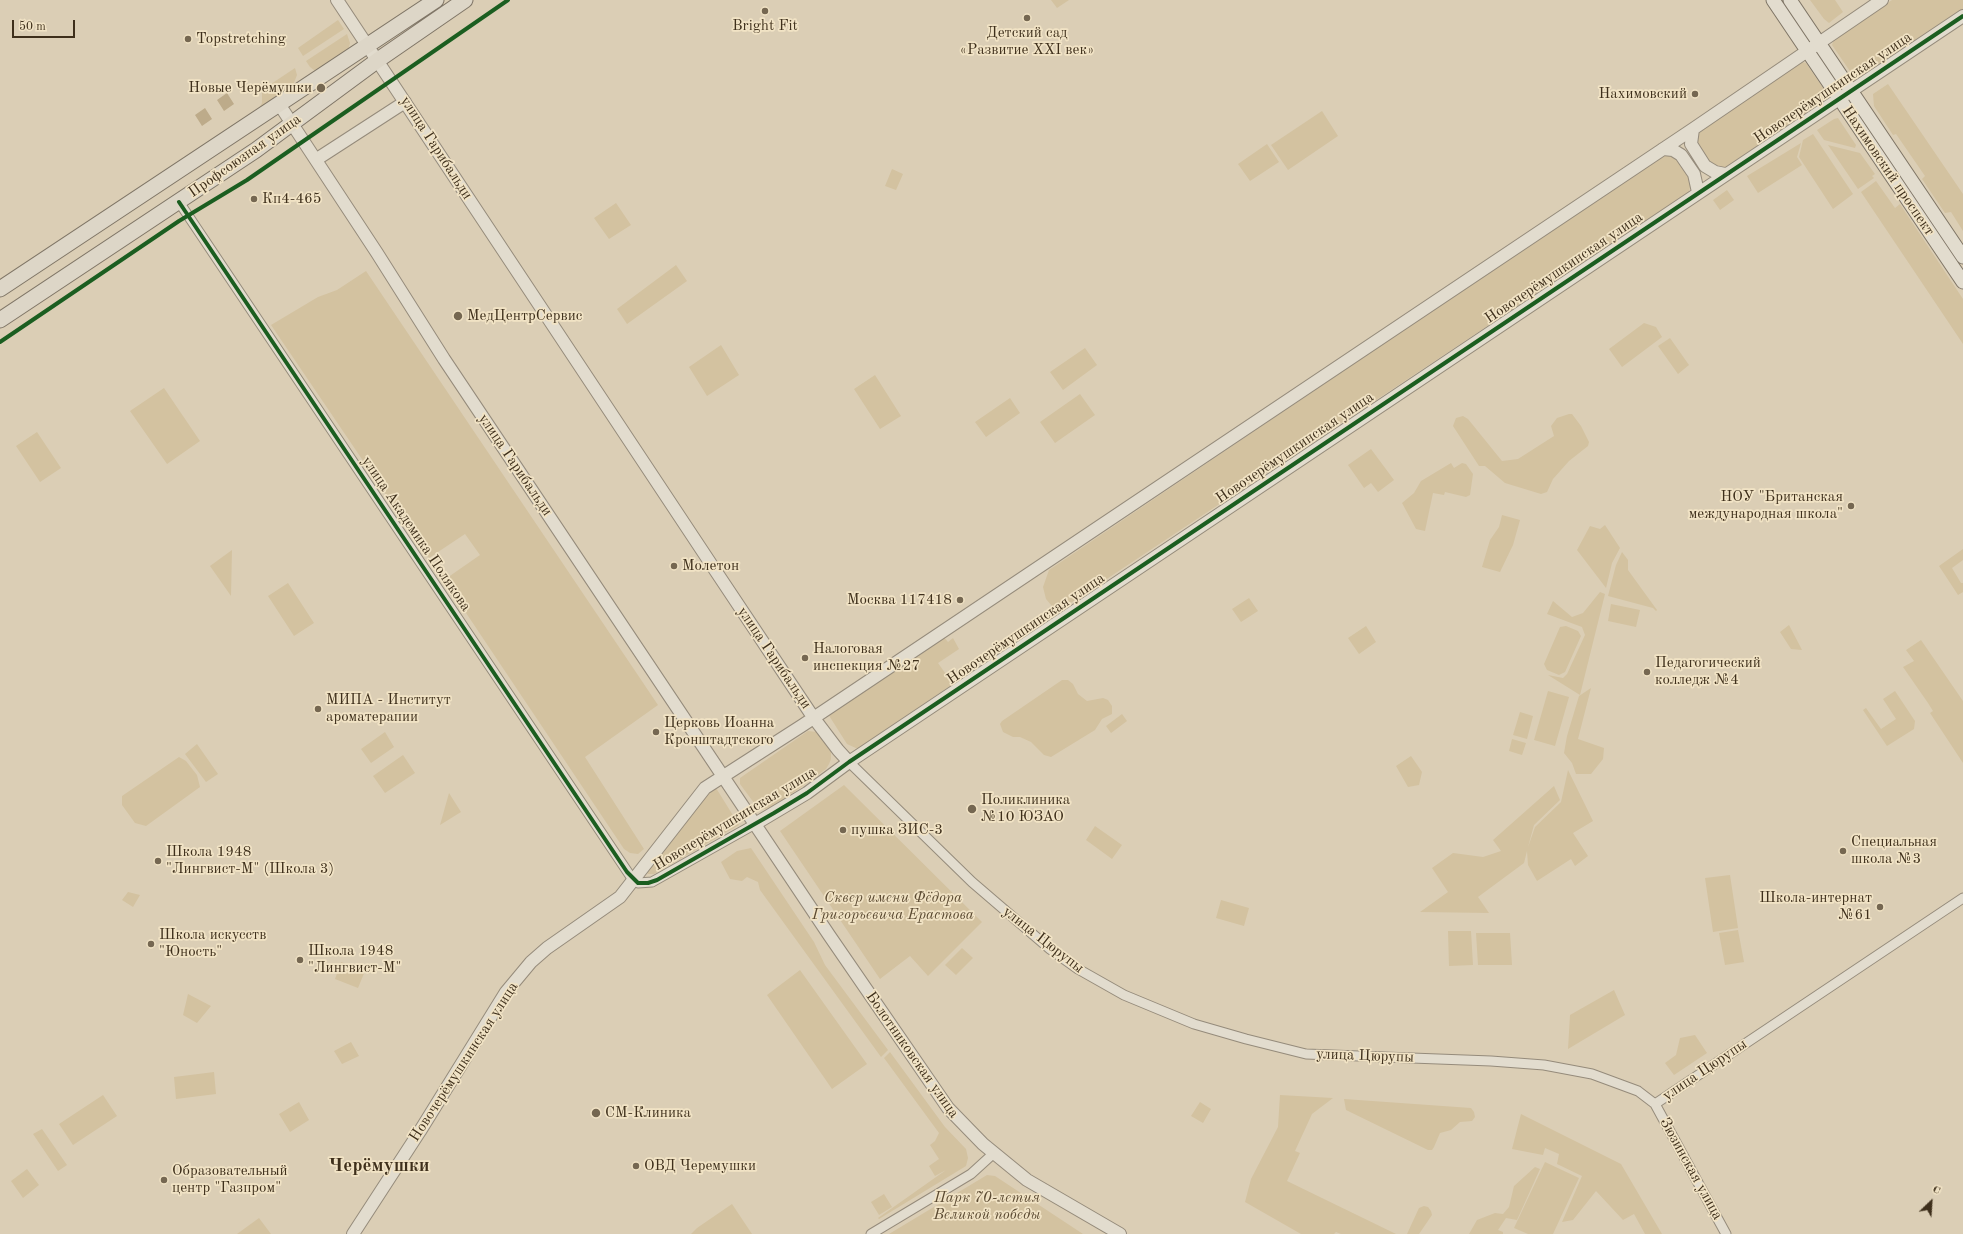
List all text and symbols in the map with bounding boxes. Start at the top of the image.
marker: Bright Fit [760,6,770,16]
scale bar [14,12,77,38]
marker: Детский сад «Развитие XXI век» [1022,13,1032,23]
place label: Bright Fit [732,17,798,35]
text: 50 m [19,21,46,33]
place label: Детский сад «Развитие XXI век» [960,24,1094,59]
street label: Новочерёмушкинская улица [1751,28,1915,148]
place label: Topstretching [196,30,286,48]
marker: Topstretching [183,34,193,44]
place label: Новые Черёмушки [188,79,312,97]
marker: Новые Черёмушки [315,82,327,94]
place label: Нахимовский [1598,85,1687,103]
marker: Нахимовский [1690,89,1700,99]
street label: улица Гарибальди [396,93,476,203]
street label: Нахимовский проспект [1838,103,1938,239]
street label: Профсоюзная улица [185,110,305,202]
place label: Кп4-465 [262,190,321,208]
marker: Кп4-465 [249,194,259,204]
street label: Новочерёмушкинская улица [1482,208,1646,328]
place label: МедЦентрСервис [467,307,582,325]
marker: МедЦентрСервис [452,310,464,322]
street label: Новочерёмушкинская улица [1213,388,1377,508]
street label: улица Гарибальди [474,410,556,520]
street label: улица Академика Полякова [357,453,475,615]
place label: НОУ "Британская международная школа" [1689,488,1843,523]
marker: НОУ "Британская международная школа" [1846,501,1856,511]
place label: Молетон [682,557,739,575]
marker: Молетон [669,561,679,571]
street label: Новочерёмушкинская улица [944,569,1108,689]
place label: Москва 117418 [847,591,952,609]
marker: Москва 117418 [955,595,965,605]
street label: улица Гарибальди [733,603,815,713]
place label: Налоговая инспекция №27 [813,640,920,675]
marker: Налоговая инспекция №27 [800,653,810,663]
place label: Педагогический колледж №4 [1655,654,1761,689]
marker: Педагогический колледж №4 [1642,667,1652,677]
place label: МИПА - Институт ароматерапии [326,691,451,726]
marker: МИПА - Институт ароматерапии [313,704,323,714]
place label: Церковь Иоанна Кронштадтского [664,714,774,749]
marker: Церковь Иоанна Кронштадтского [651,727,661,737]
street label: Новочерёмушкинская улица [650,763,820,875]
place label: Поликлиника №10 ЮЗАО [981,791,1070,826]
marker: Поликлиника №10 ЮЗАО [966,803,978,815]
place label: пушка ЗИС-3 [851,821,943,839]
marker: пушка ЗИС-3 [838,825,848,835]
place label: Специальная школа №3 [1851,833,1937,868]
place label: Школа 1948 "Лингвист-М" (Школа 3) [166,843,334,878]
marker: Специальная школа №3 [1838,846,1848,856]
marker: Школа 1948 "Лингвист-М" (Школа 3) [153,856,163,866]
park label: Сквер имени Фёдора Григорьевича Ерастова [812,889,974,924]
place label: Школа-интернат №61 [1759,889,1872,924]
marker: Школа-интернат №61 [1875,902,1885,912]
street label: улица Цюрупы [999,903,1087,977]
place label: Школа искусств "Юность" [159,926,266,961]
marker: Школа искусств "Юность" [146,939,156,949]
place label: Школа 1948 "Лингвист-М" [308,942,401,977]
marker: Школа 1948 "Лингвист-М" [295,955,305,965]
street label: Новочерёмушкинская улица [406,979,522,1145]
street label: Болотниковская улица [861,988,963,1122]
street label: улица Цюрупы [1659,1035,1751,1105]
street label: улица Цюрупы [1316,1045,1414,1067]
place label: СМ-Клиника [605,1104,691,1122]
marker: СМ-Клиника [590,1107,602,1119]
street label: Зюзинская улица [1656,1115,1726,1223]
district label: Черёмушки [328,1155,430,1177]
place label: ОВД Черемушки [644,1157,756,1175]
marker: ОВД Черемушки [631,1161,641,1171]
place label: Образовательный центр "Газпром" [172,1162,288,1197]
marker: Образовательный центр "Газпром" [159,1175,169,1185]
north arrow [1911,1182,1951,1222]
text: С [1931,1184,1942,1197]
park label: Парк 70-летия Великой победы [933,1189,1041,1224]

